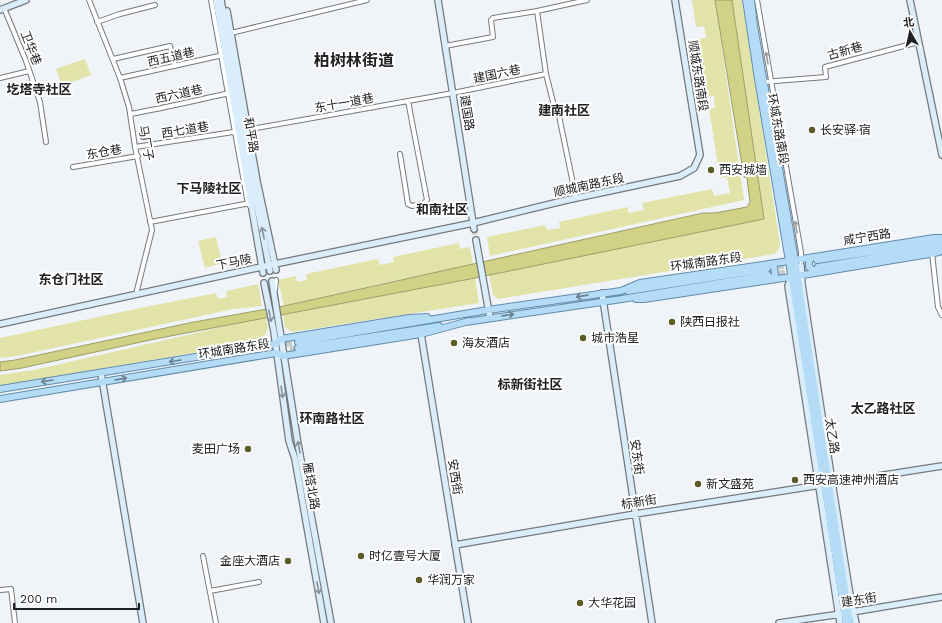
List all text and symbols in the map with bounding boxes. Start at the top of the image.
north arrow [890,12,930,52]
text: 北 [902,15,915,30]
street label: 卫华巷 [18,29,44,67]
street label: 顺城东路南段 [685,39,711,113]
street label: 古新巷 [826,39,864,63]
street label: 西五道巷 [146,45,196,69]
district label: 柏树林街道 [314,51,394,70]
one-way arrow [763,52,771,65]
street label: 建国六巷 [472,62,522,86]
district label: 圪塔寺社区 [6,82,72,97]
street label: 西六道巷 [154,82,204,106]
street label: 东十一道巷 [313,91,375,115]
street label: 环城东路南段 [765,92,791,166]
street label: 建国路 [457,94,477,132]
district label: 建南社区 [538,103,590,118]
street label: 和平路 [241,116,261,154]
street label: 西七道巷 [160,119,210,141]
place label: 长安驿·宿 [820,123,871,137]
street label: 马厂子 [136,124,156,162]
marker: 长安驿·宿 [807,125,817,135]
street label: 东仓巷 [85,142,123,162]
place label: 西安城墙 [719,163,767,177]
marker: 西安城墙 [706,165,716,175]
street label: 顺城南路东段 [552,171,626,199]
district label: 下马陵社区 [176,181,242,196]
district label: 和南社区 [416,202,468,217]
one-way arrow [792,221,800,234]
street label: 咸宁西路 [842,226,892,248]
one-way arrow [258,227,266,240]
street label: 环城南路东段 [669,250,743,274]
street label: 下马陵 [215,251,253,273]
district label: 东仓门社区 [38,272,104,287]
one-way arrow [576,292,589,300]
one-way arrow [267,309,275,322]
one-way arrow [501,311,514,319]
place label: 陕西日报社 [680,315,740,329]
marker: 陕西日报社 [667,317,677,327]
place label: 城市浩星 [591,331,639,345]
marker: 城市浩星 [578,333,588,343]
street label: 环城南路东段 [197,336,271,362]
place label: 海友酒店 [462,336,510,350]
marker: 海友酒店 [449,338,459,348]
one-way arrow [169,357,182,365]
one-way arrow [114,375,127,383]
one-way arrow [40,377,53,385]
district label: 标新街社区 [497,377,563,392]
one-way arrow [278,385,286,398]
district label: 太乙路社区 [850,401,916,416]
district label: 环南路社区 [299,411,365,426]
street label: 太乙路 [822,417,842,455]
street label: 安东街 [628,438,646,476]
one-way arrow [294,441,302,454]
place label: 麦田广场 [192,442,240,456]
marker: 麦田广场 [243,444,253,454]
street label: 安西街 [445,458,465,496]
street label: 雁塔北路 [300,461,322,511]
place label: 西安高速神州酒店 [803,473,899,487]
marker: 西安高速神州酒店 [790,475,800,485]
place label: 新文盛苑 [706,477,754,491]
marker: 新文盛苑 [693,479,703,489]
street label: 标新街 [620,492,658,512]
place label: 时亿壹号大厦 [369,549,441,563]
marker: 时亿壹号大厦 [356,551,366,561]
place label: 金座大酒店 [220,554,280,568]
marker: 金座大酒店 [283,556,293,566]
place label: 华润万家 [427,573,475,587]
marker: 华润万家 [414,575,424,585]
one-way arrow [314,581,322,594]
scale bar [14,585,139,611]
street label: 建东街 [840,590,878,610]
text: 200 m [20,592,57,606]
place label: 大华花园 [588,596,636,610]
marker: 大华花园 [575,598,585,608]

